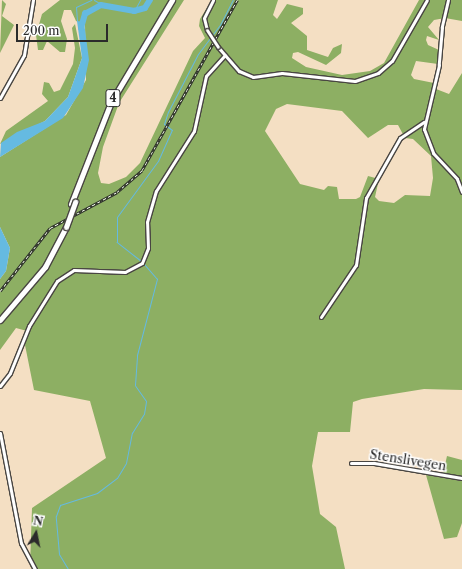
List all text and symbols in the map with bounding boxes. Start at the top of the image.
scale bar [18,16,110,42]
text: 200 m [23,23,60,38]
road number: 4 [105,88,121,108]
street label: Stenslivegen [369,446,447,474]
north arrow [16,513,56,553]
text: N [32,513,44,529]

